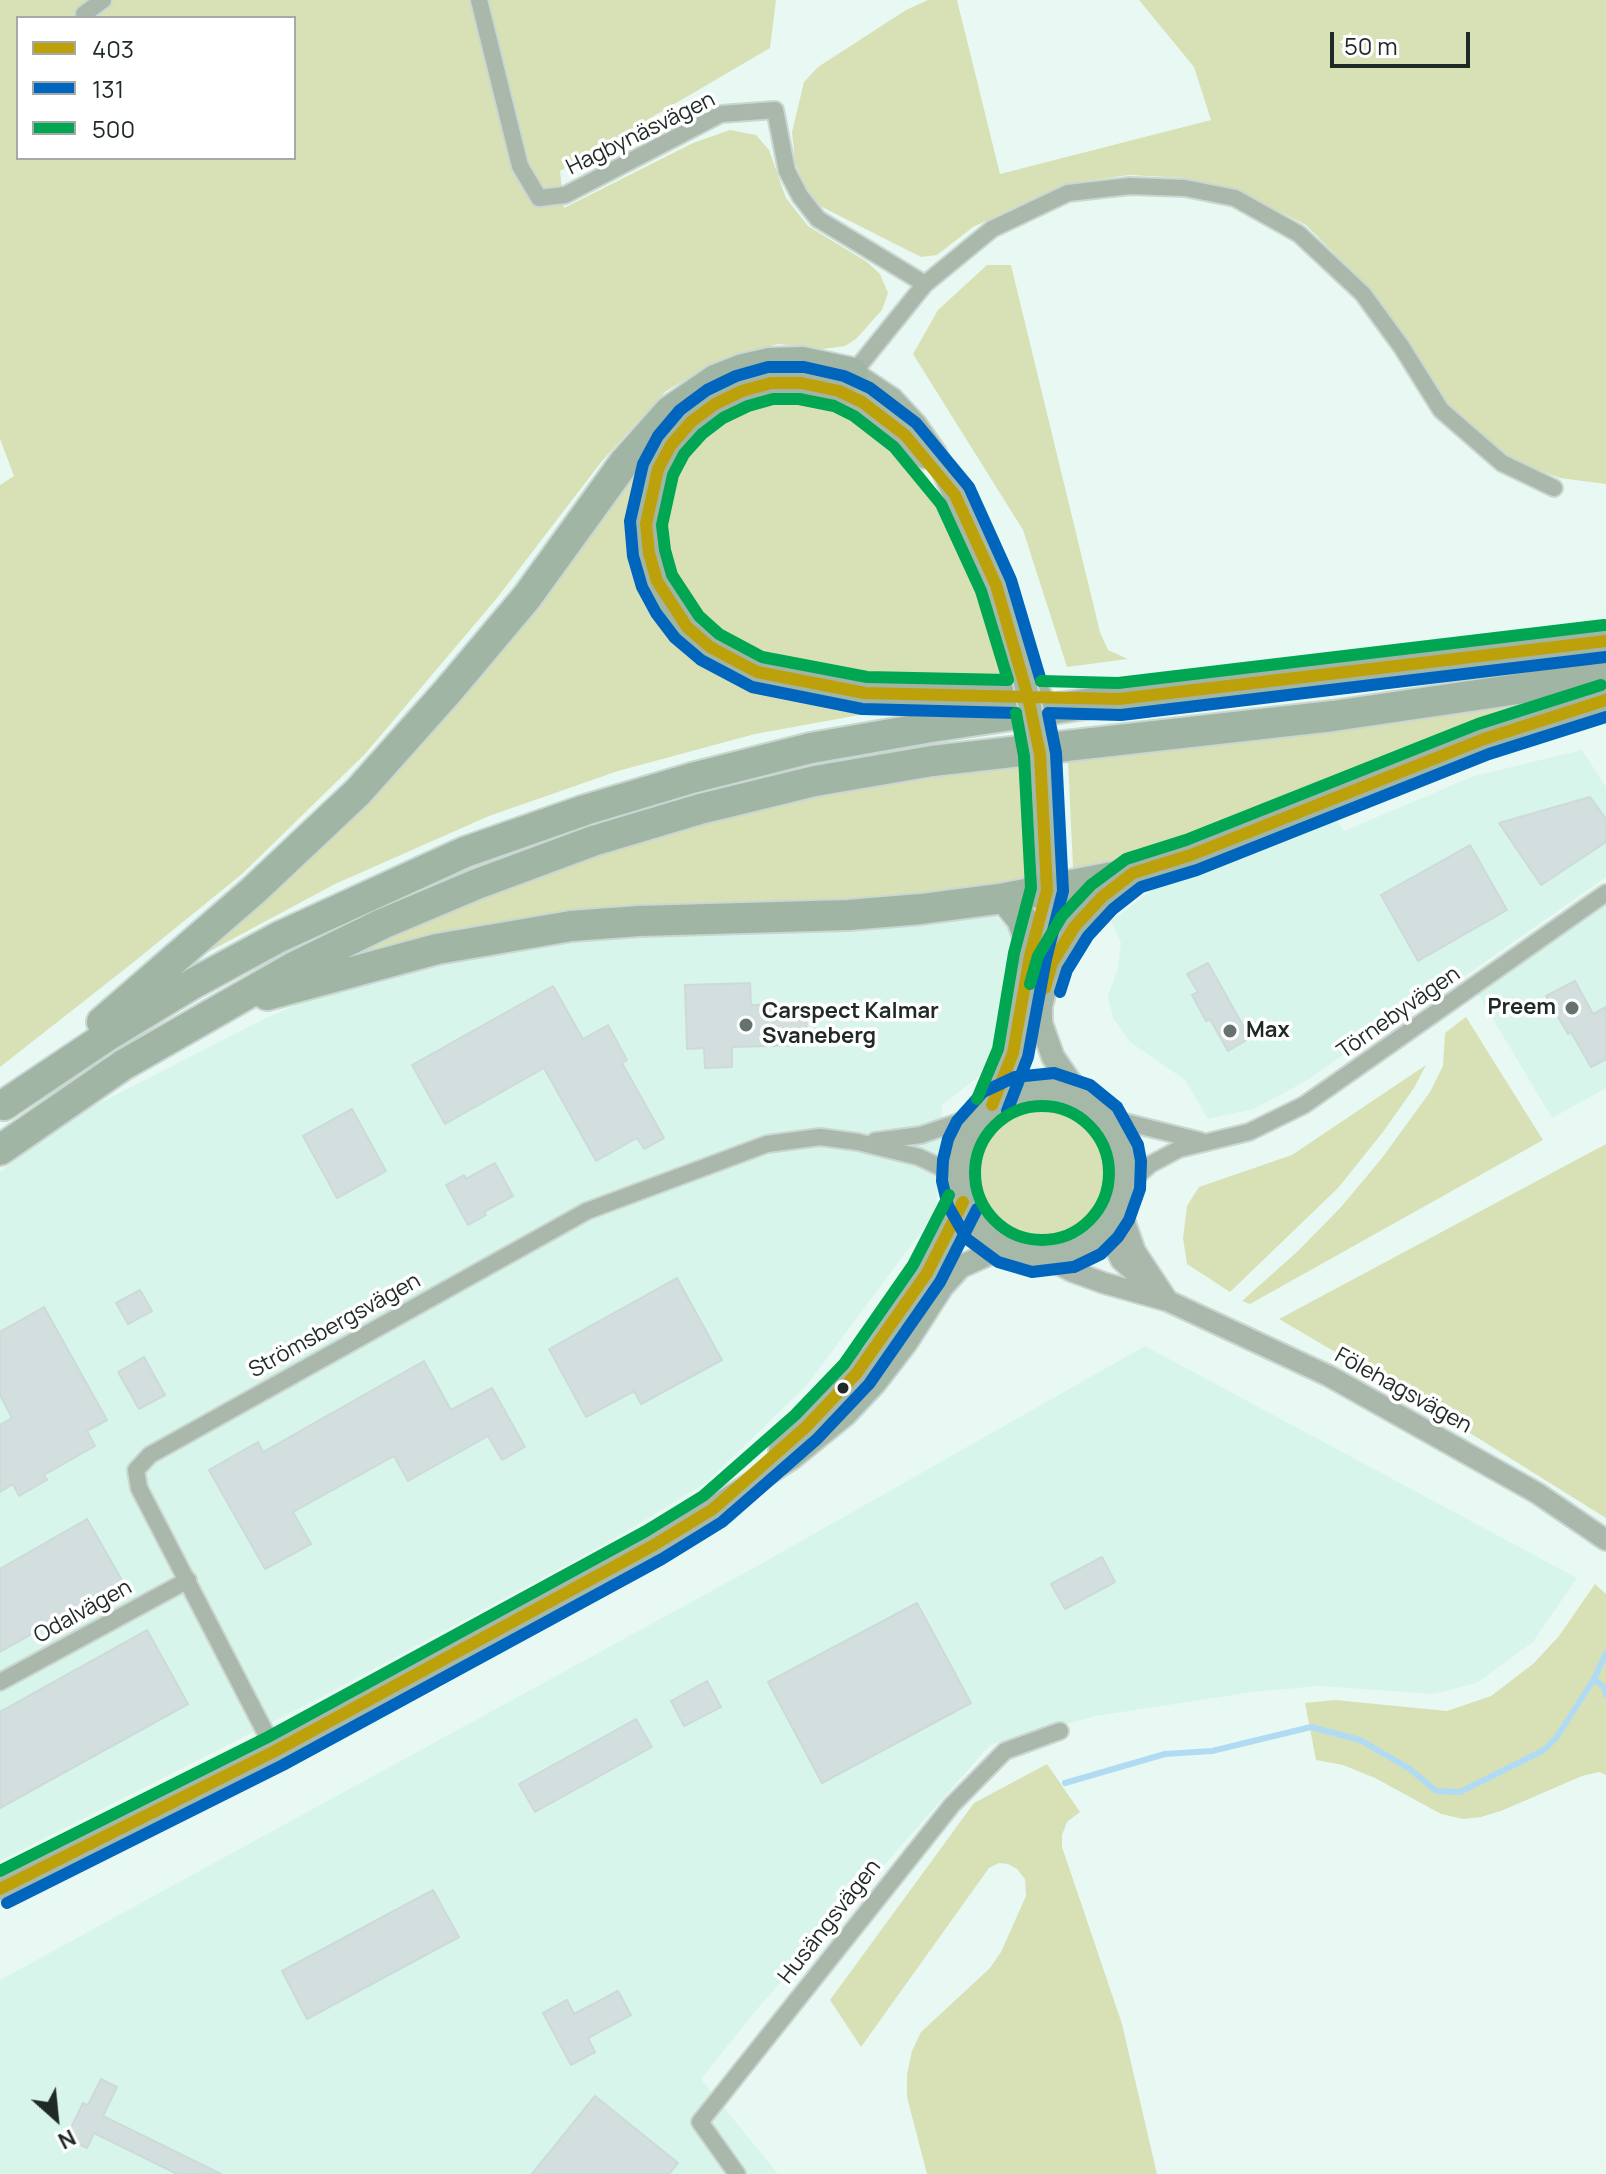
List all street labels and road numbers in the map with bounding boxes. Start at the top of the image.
street label: Hagbynäsvägen [562,87,720,181]
street label: Törnebyvägen [1333,961,1465,1065]
street label: Strömsbergsvägen [245,1268,425,1384]
street label: Fölehagsvägen [1330,1342,1476,1440]
street label: Odalvägen [30,1574,136,1650]
street label: Husängsvägen [773,1855,887,1989]

